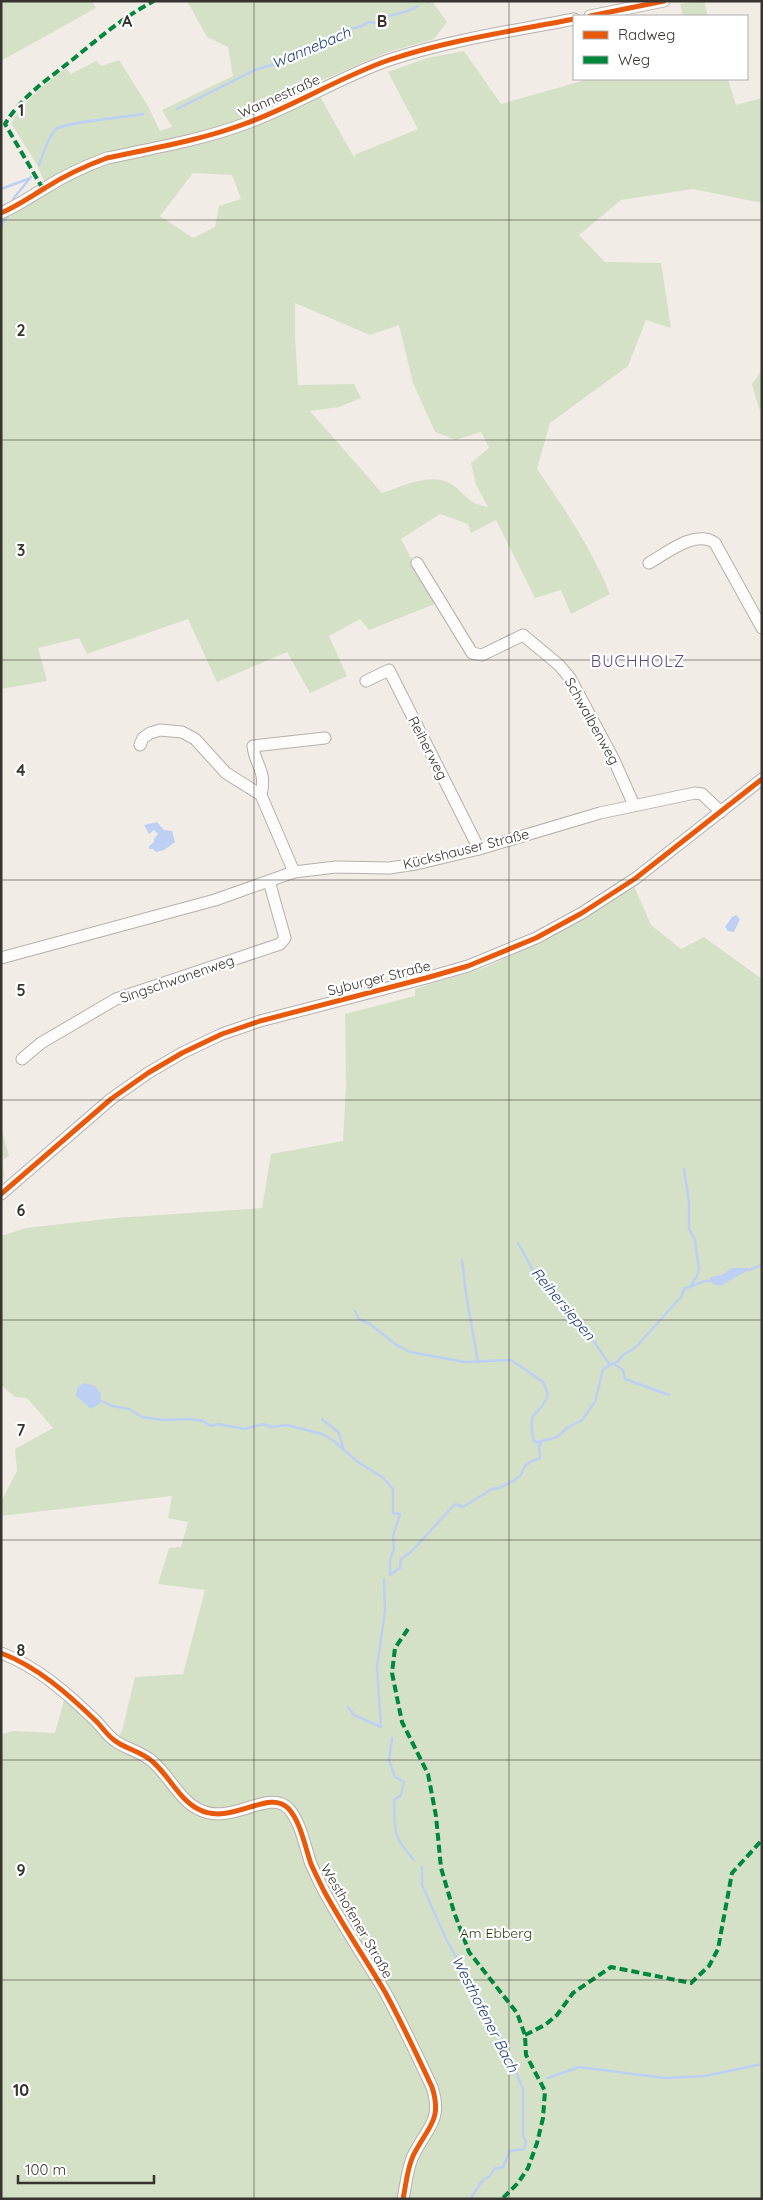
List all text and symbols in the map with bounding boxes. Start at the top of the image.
text: A [122,11,133,31]
text: B [377,11,387,31]
legend [573,15,748,80]
water label: Wannebach [269,22,353,73]
text: Radweg [618,25,675,44]
text: Weg [618,50,650,69]
street label: Wannestraße [235,70,323,122]
text: 1 [18,100,24,120]
text: 2 [16,320,26,340]
text: 3 [17,540,25,560]
district label: BUCHHOLZ [591,651,685,671]
street label: Schwalbenweg [561,674,623,768]
street label: Reiherweg [404,713,452,783]
text: 4 [16,760,26,780]
street label: Kückshauser Straße [401,825,531,873]
street label: Singschwanenweg [118,951,236,1007]
street label: Syburger Straße [326,956,433,1000]
text: 5 [16,980,26,1000]
text: 6 [17,1200,26,1220]
water label: Reihersiepen [527,1263,600,1344]
text: 7 [17,1420,26,1440]
text: 8 [17,1640,26,1660]
text: 9 [16,1860,26,1880]
street label: Westhofener Straße [317,1861,397,1982]
park label: Am Ebberg [460,1924,532,1942]
water label: Westhofener Bach [448,1952,523,2075]
text: 10 [13,2080,29,2100]
scale bar [18,2152,154,2184]
text: 100 m [25,2160,66,2179]

